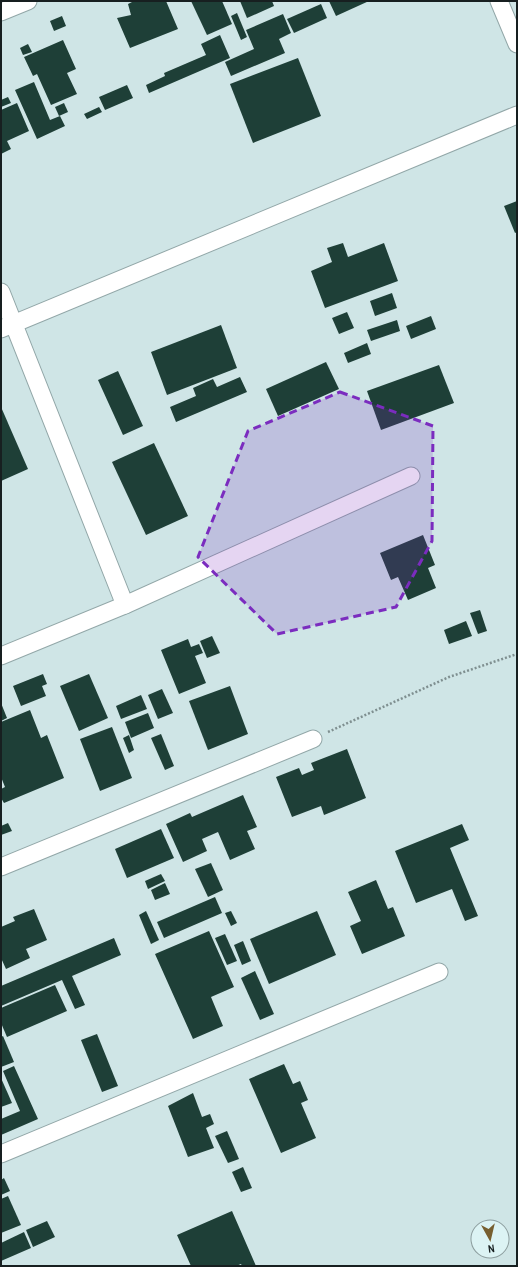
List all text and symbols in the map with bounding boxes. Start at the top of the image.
north arrow [470,1219,510,1259]
text: N [487,1242,496,1256]

